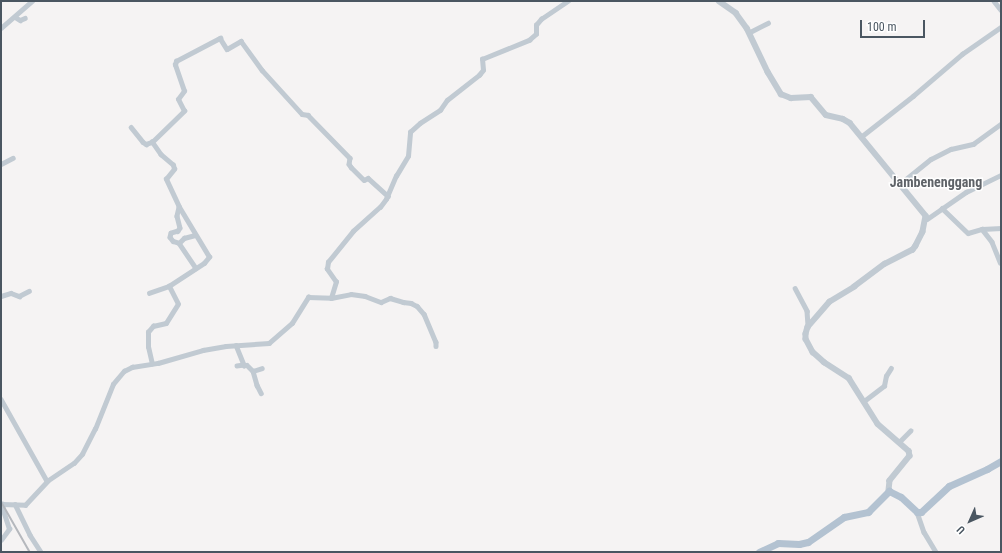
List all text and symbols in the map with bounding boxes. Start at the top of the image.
scale bar [862,12,927,38]
text: 100 m [867,20,897,34]
district label: Jambenenggang [890,174,982,190]
north arrow [950,501,990,541]
text: U [954,523,968,537]

